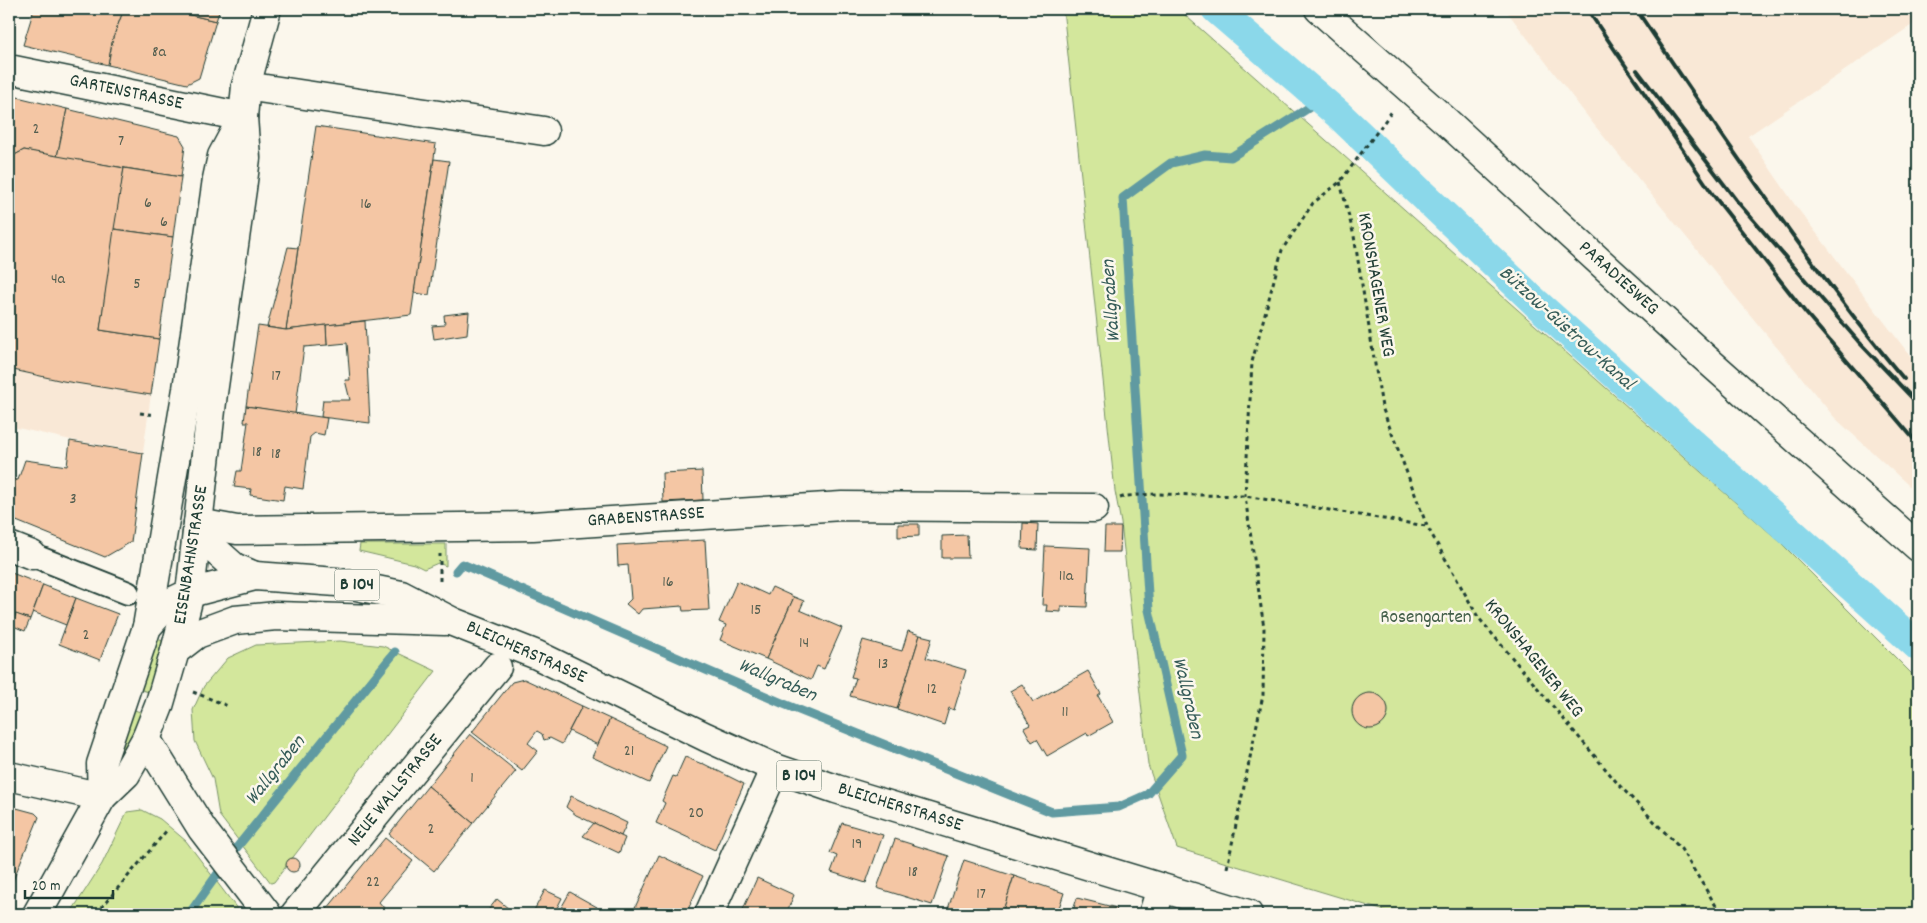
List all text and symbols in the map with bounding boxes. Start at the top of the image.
house number: 8a [152,41,166,64]
street label: GARTENSTRASSE [67,68,186,118]
house number: 2 [33,118,40,141]
house number: 7 [118,130,124,153]
house number: 6 [144,192,152,215]
house number: 16 [360,193,372,216]
house number: 6 [160,211,168,234]
street label: KRONSHAGENER WEG [1349,211,1401,359]
street label: PARADIESWEG [1572,235,1664,323]
water label: Wallgraben [1095,258,1129,343]
water label: Bützow-Güstrow-Kanal [1492,260,1642,399]
house number: 4a [51,268,66,291]
house number: 5 [133,273,141,296]
house number: 17 [271,365,281,388]
house number: 18 [252,441,262,464]
house number: 18 [271,443,281,466]
street label: EISENBAHNSTRASSE [168,483,216,626]
house number: 3 [69,488,77,511]
street label: GRABENSTRASSE [587,500,706,536]
house number: 11a [1059,565,1074,588]
road number: B 104 [334,570,380,600]
house number: 16 [662,571,674,594]
street label: KRONSHAGENER WEG [1477,594,1589,724]
house number: 15 [751,599,761,622]
park label: Rosengarten [1380,605,1472,632]
street label: BLEICHERSTRASSE [461,614,591,692]
house number: 2 [83,624,90,647]
house number: 14 [799,632,809,655]
water label: Wallgraben [733,652,821,710]
house number: 13 [878,653,888,676]
water label: Wallgraben [1164,655,1210,742]
house number: 12 [927,678,937,701]
house number: 11 [1061,701,1069,724]
water label: Wallgraben [239,729,313,812]
street label: NEUE WALLSTRASSE [342,729,450,853]
house number: 21 [624,740,634,763]
road number: B 104 [776,760,822,791]
house number: 1 [470,767,474,790]
street label: BLEICHERSTRASSE [834,776,966,840]
house number: 20 [688,802,704,825]
house number: 2 [428,818,435,841]
house number: 19 [852,833,862,856]
house number: 18 [908,861,918,884]
scale bar [25,868,112,900]
house number: 22 [366,871,380,894]
text: 20 m [32,876,60,898]
house number: 17 [976,883,986,906]

